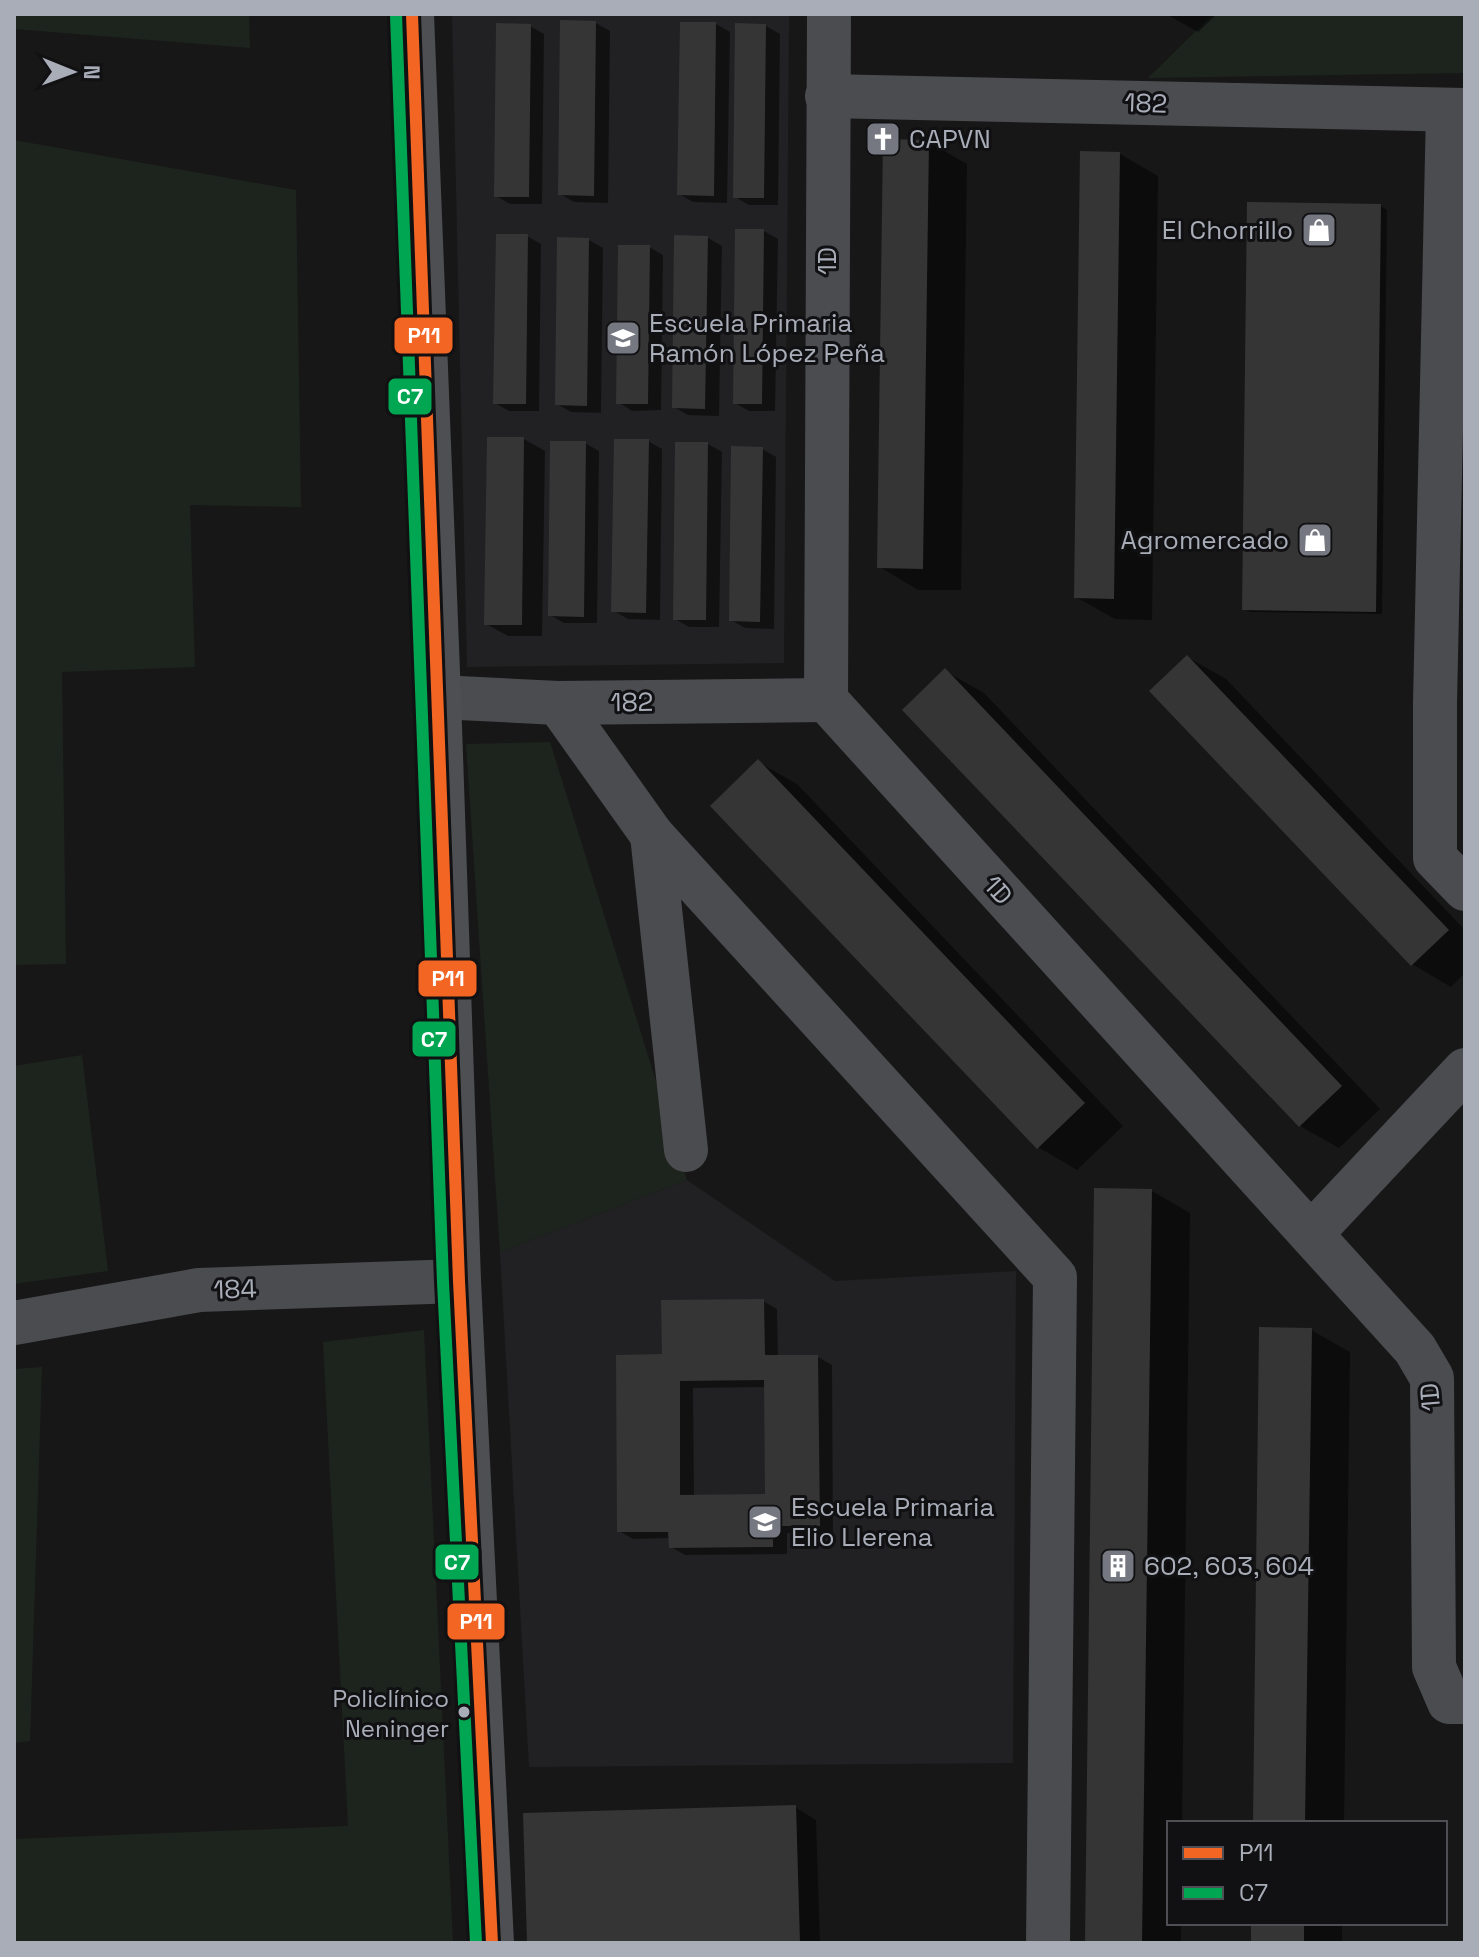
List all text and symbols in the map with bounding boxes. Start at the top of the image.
north arrow [32,32,112,112]
text: N [78,65,106,80]
street label: 182 [1124,85,1168,121]
church icon: CAPVN [864,120,902,158]
place label: CAPVN [909,122,991,156]
shop icon: El Chorrillo [1300,211,1338,249]
place label: El Chorrillo [1162,213,1293,247]
street label: 1D [810,247,844,275]
place label: Escuela Primaria Ramón López Peña [649,306,885,370]
line badge: P11 [393,316,454,355]
school or university icon: Escuela Primaria Ramón López Peña [604,319,642,357]
text: P11 [407,321,441,349]
line badge: C7 [387,377,433,416]
text: C7 [397,382,423,410]
shop icon: Agromercado [1296,521,1334,559]
place label: Agromercado [1120,523,1289,557]
street label: 182 [610,685,654,719]
street label: 1D [976,868,1020,912]
line badge: P11 [417,959,478,998]
text: P11 [431,964,465,992]
line badge: C7 [411,1020,457,1058]
text: C7 [421,1025,447,1053]
street label: 184 [213,1271,257,1307]
street label: 1D [1412,1382,1448,1412]
place label: Escuela Primaria Elio Llerena [791,1490,994,1554]
school or university icon: Escuela Primaria Elio Llerena [746,1503,784,1541]
line badge: C7 [434,1543,480,1581]
building icon: 602, 603, 604 [1099,1547,1137,1585]
text: C7 [444,1548,470,1576]
place label: 602, 603, 604 [1144,1549,1314,1583]
line badge: P11 [446,1602,506,1641]
text: P11 [459,1607,493,1635]
place label: Policlínico Neninger [332,1683,449,1744]
marker: Policlínico Neninger [456,1704,472,1720]
legend [1167,1821,1447,1925]
text: P11 [1239,1837,1274,1868]
text: C7 [1239,1877,1268,1908]

